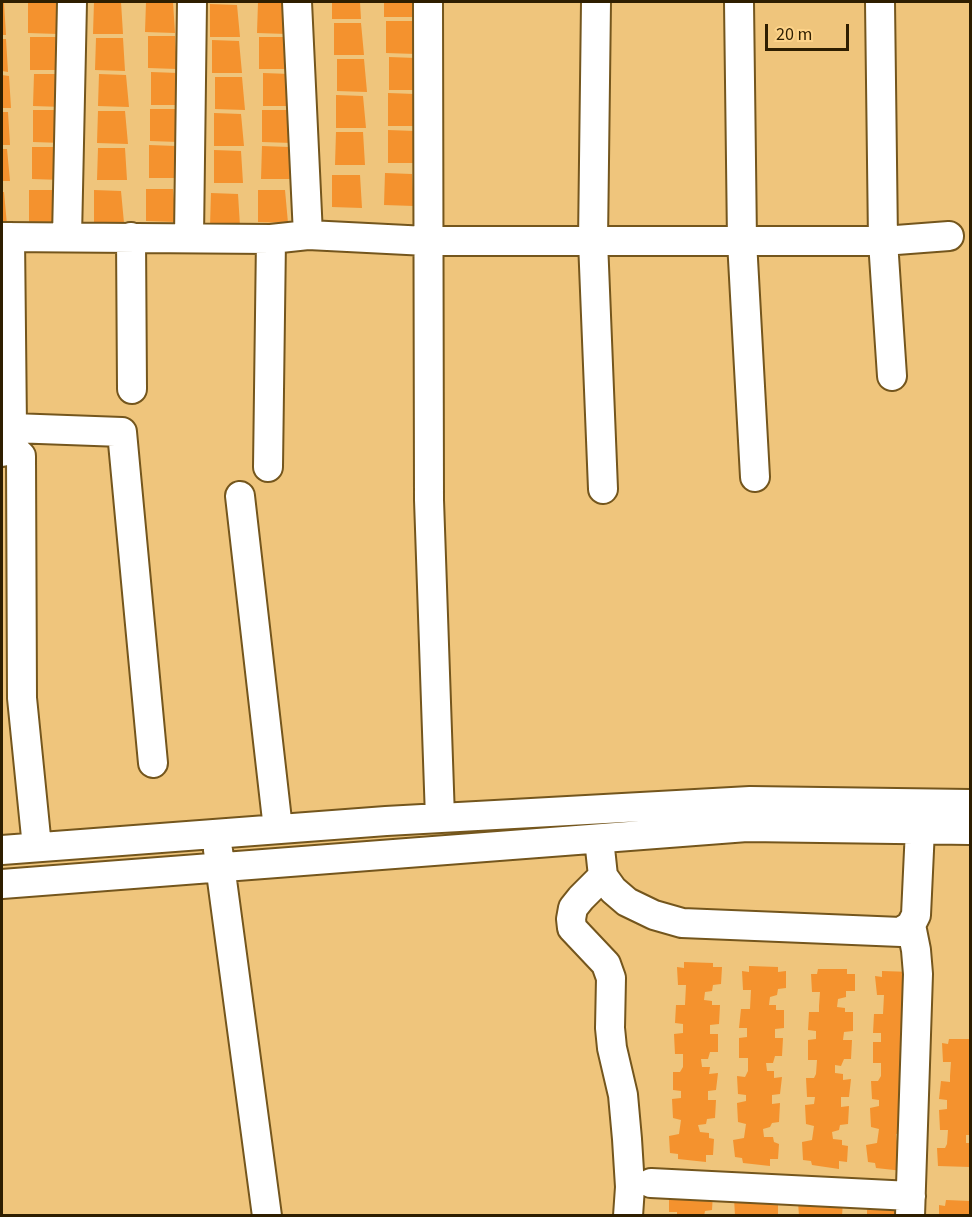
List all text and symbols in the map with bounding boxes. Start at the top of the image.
scale bar [768,12,852,50]
text: 20 m [776,22,812,47]

